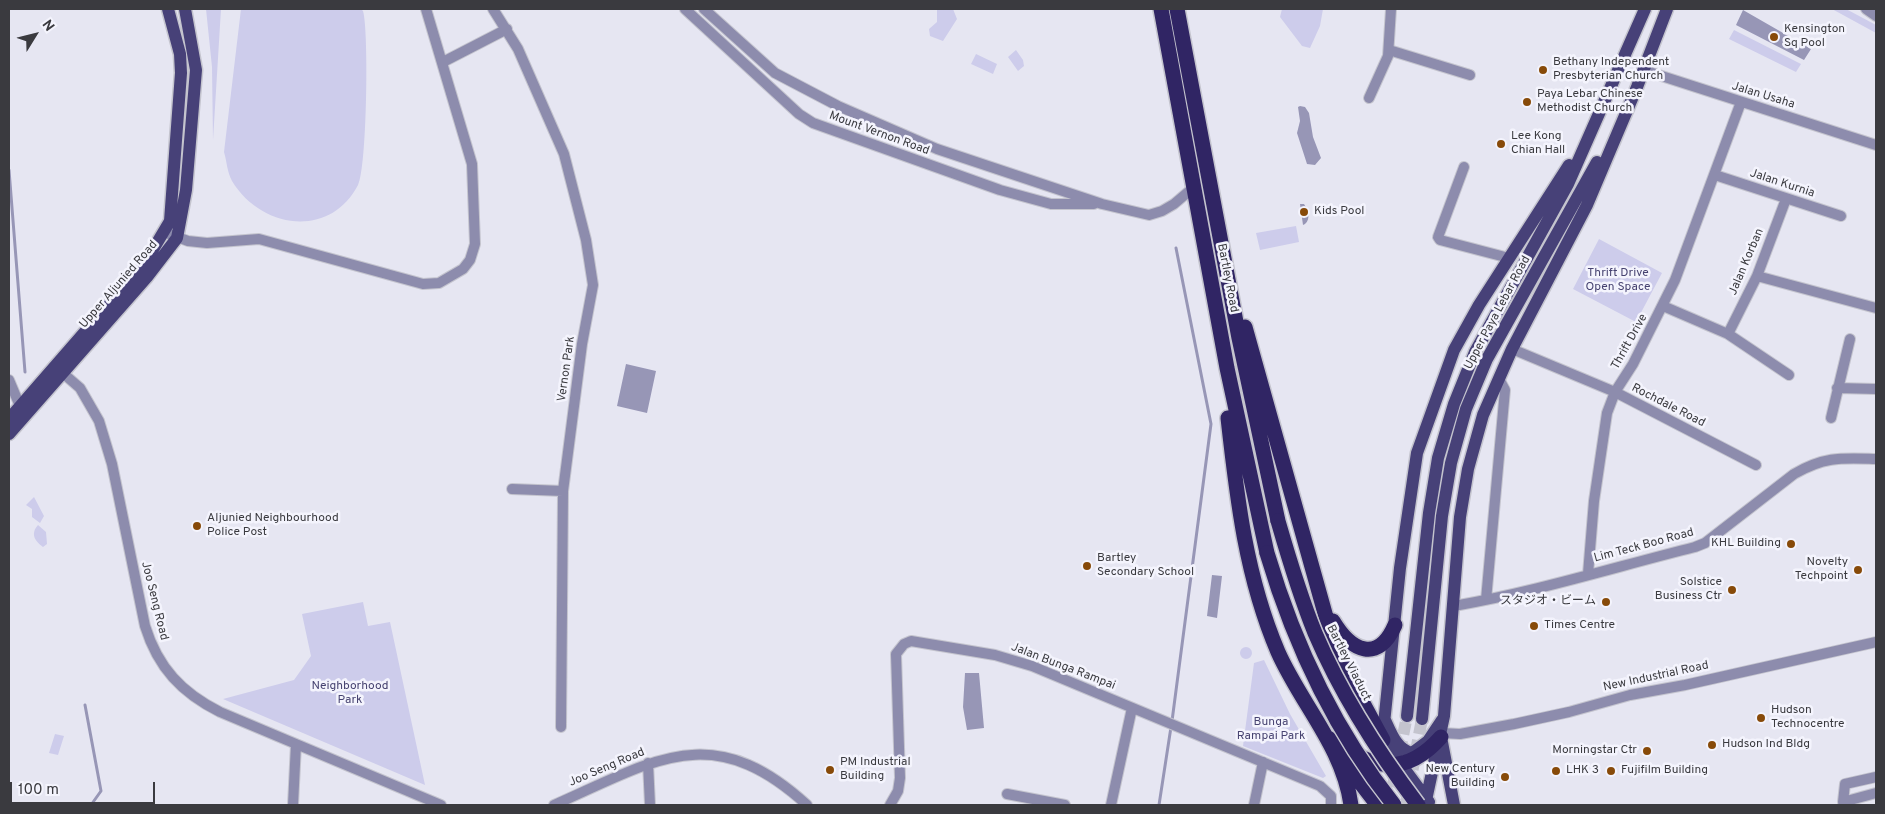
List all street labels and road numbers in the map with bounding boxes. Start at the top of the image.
street label: Jalan Usaha [1730,80,1796,112]
street label: Mount Vernon Road [827,109,931,159]
street label: Jalan Kurnia [1748,167,1816,201]
street label: Jalan Korban [1726,226,1768,298]
street label: Upper Aljunied Road [77,238,161,332]
street label: Bartley Road [1213,242,1241,314]
street label: Upper Paya Lebar Road [1462,254,1534,372]
street label: Thrift Drive [1609,312,1651,372]
street label: Vernon Park [555,335,579,403]
street label: Rochdale Road [1629,381,1707,431]
street label: Lim Teck Boo Road [1593,526,1695,566]
street label: Joo Seng Road [137,560,171,642]
street label: Bartley Viaduct [1323,623,1373,703]
street label: Jalan Bunga Rampai [1009,640,1117,694]
street label: New Industrial Road [1602,659,1710,695]
street label: Joo Seng Road [567,746,647,790]

